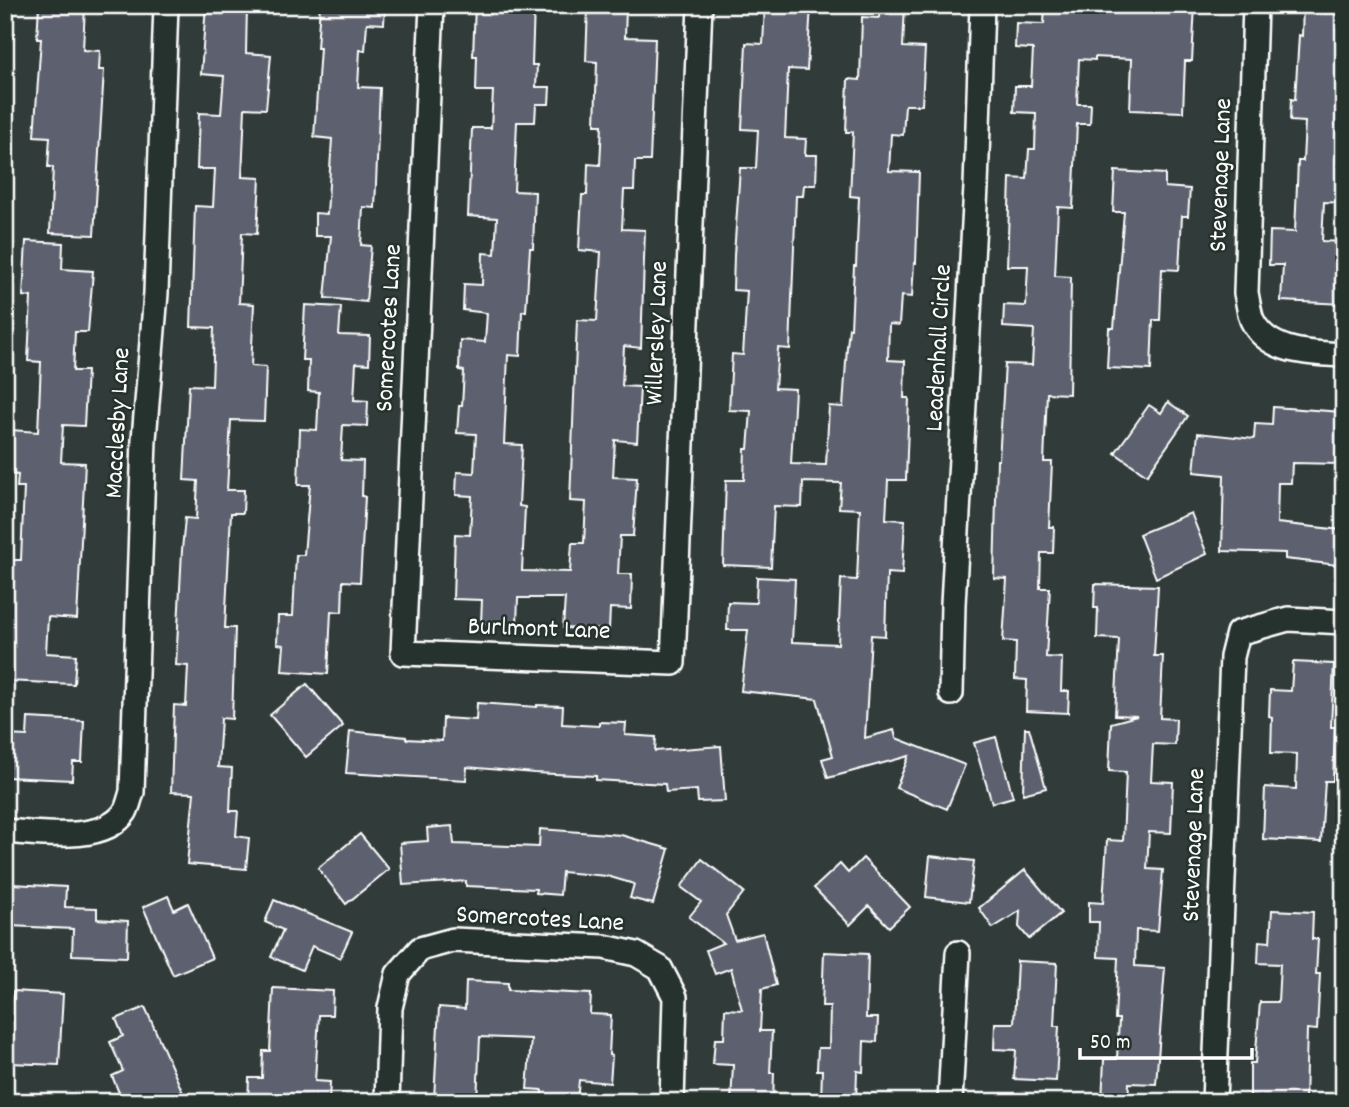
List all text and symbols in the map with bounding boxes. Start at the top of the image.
street label: Stevenage Lane [1201,97,1243,253]
street label: Somercotes Lane [367,243,413,413]
street label: Willersley Lane [637,260,679,406]
street label: Leadenhall Circle [917,263,963,433]
street label: Macclesby Lane [97,347,141,499]
street label: Burlmont Lane [467,609,611,651]
street label: Stevenage Lane [1174,767,1216,923]
street label: Somercotes Lane [455,897,625,943]
scale bar [1080,1016,1251,1060]
text: 50 m [1090,1029,1130,1059]

